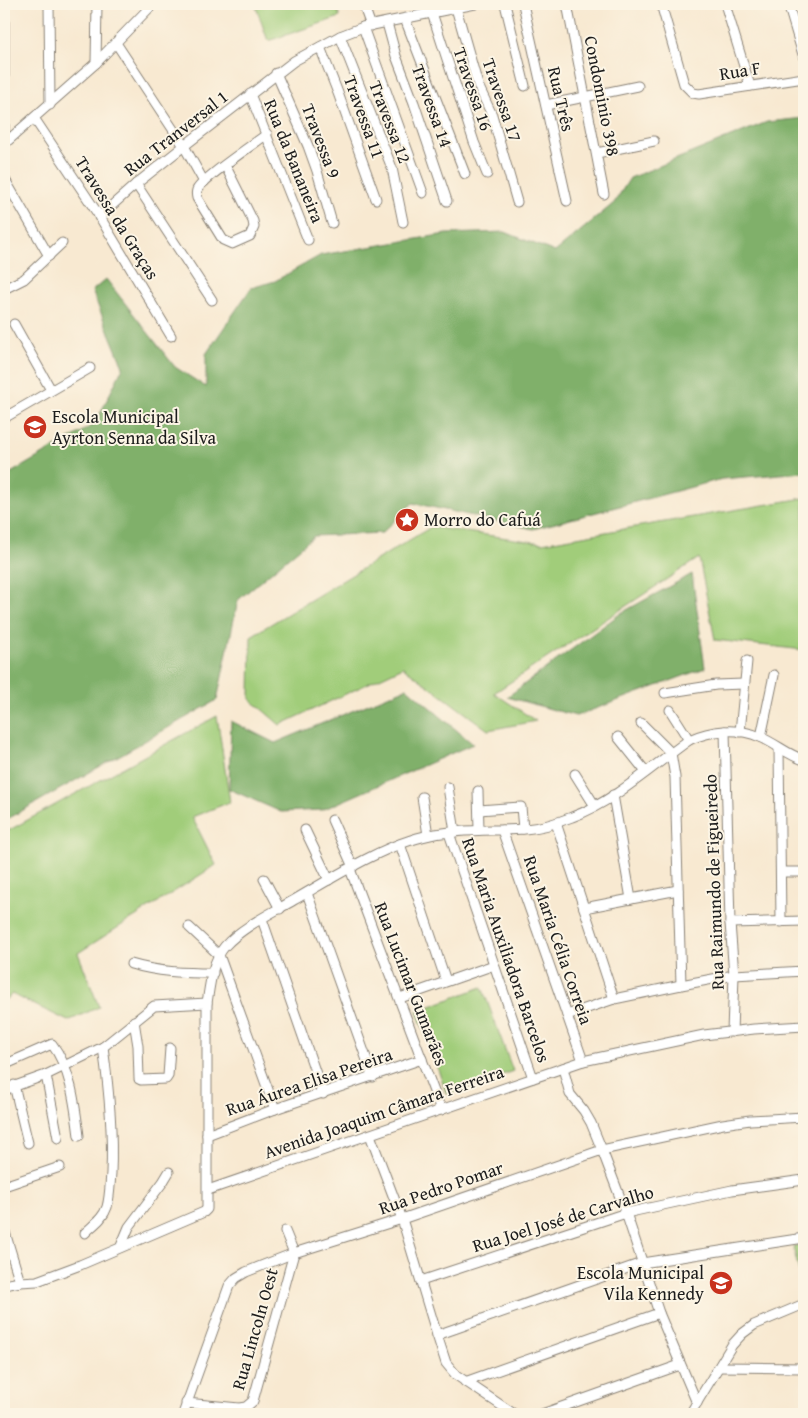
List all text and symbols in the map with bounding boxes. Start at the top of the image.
street label: Condominio 398 [578,33,627,158]
street label: Travessa 16 [447,43,500,134]
street label: Travessa 17 [476,54,529,145]
street label: Rua F [717,54,763,87]
street label: Travessa 14 [405,60,460,151]
street label: Rua Três [541,64,582,134]
street label: Travessa 11 [337,71,392,162]
street label: Travessa 12 [362,77,419,167]
street label: Rua Tranversal 1 [118,83,234,182]
street label: Rua da Bananeira [257,95,332,227]
street label: Travessa 9 [295,100,348,182]
street label: Travessa da Graças [69,151,166,285]
place label: Escola Municipal Ayrton Senna da Silva [52,403,217,451]
school or university icon: Escola Municipal Ayrton Senna da Silva [22,414,48,440]
place label: Morro do Cafuá [424,506,541,533]
place icon: Morro do Cafuá [394,507,420,533]
street label: Rua Raimundo de Figueiredo [696,773,731,991]
street label: Rua Maria Auxiliadora Barcelos [455,834,558,1066]
street label: Rua Maria Célia Correia [517,852,600,1028]
street label: Rua Lucimar Gumarães [368,898,455,1070]
street label: Rua Áurea Elisa Pereira [222,1040,396,1123]
street label: Avenida Joaquim Câmara Ferreira [260,1058,508,1165]
street label: Rua Pedro Pomar [375,1153,507,1221]
street label: Rua Joel José de Carvalho [469,1178,657,1259]
place label: Escola Municipal Vila Kennedy [577,1259,704,1307]
street label: Rua Lincoln Oest [224,1264,285,1393]
school or university icon: Escola Municipal Vila Kennedy [708,1270,734,1296]

